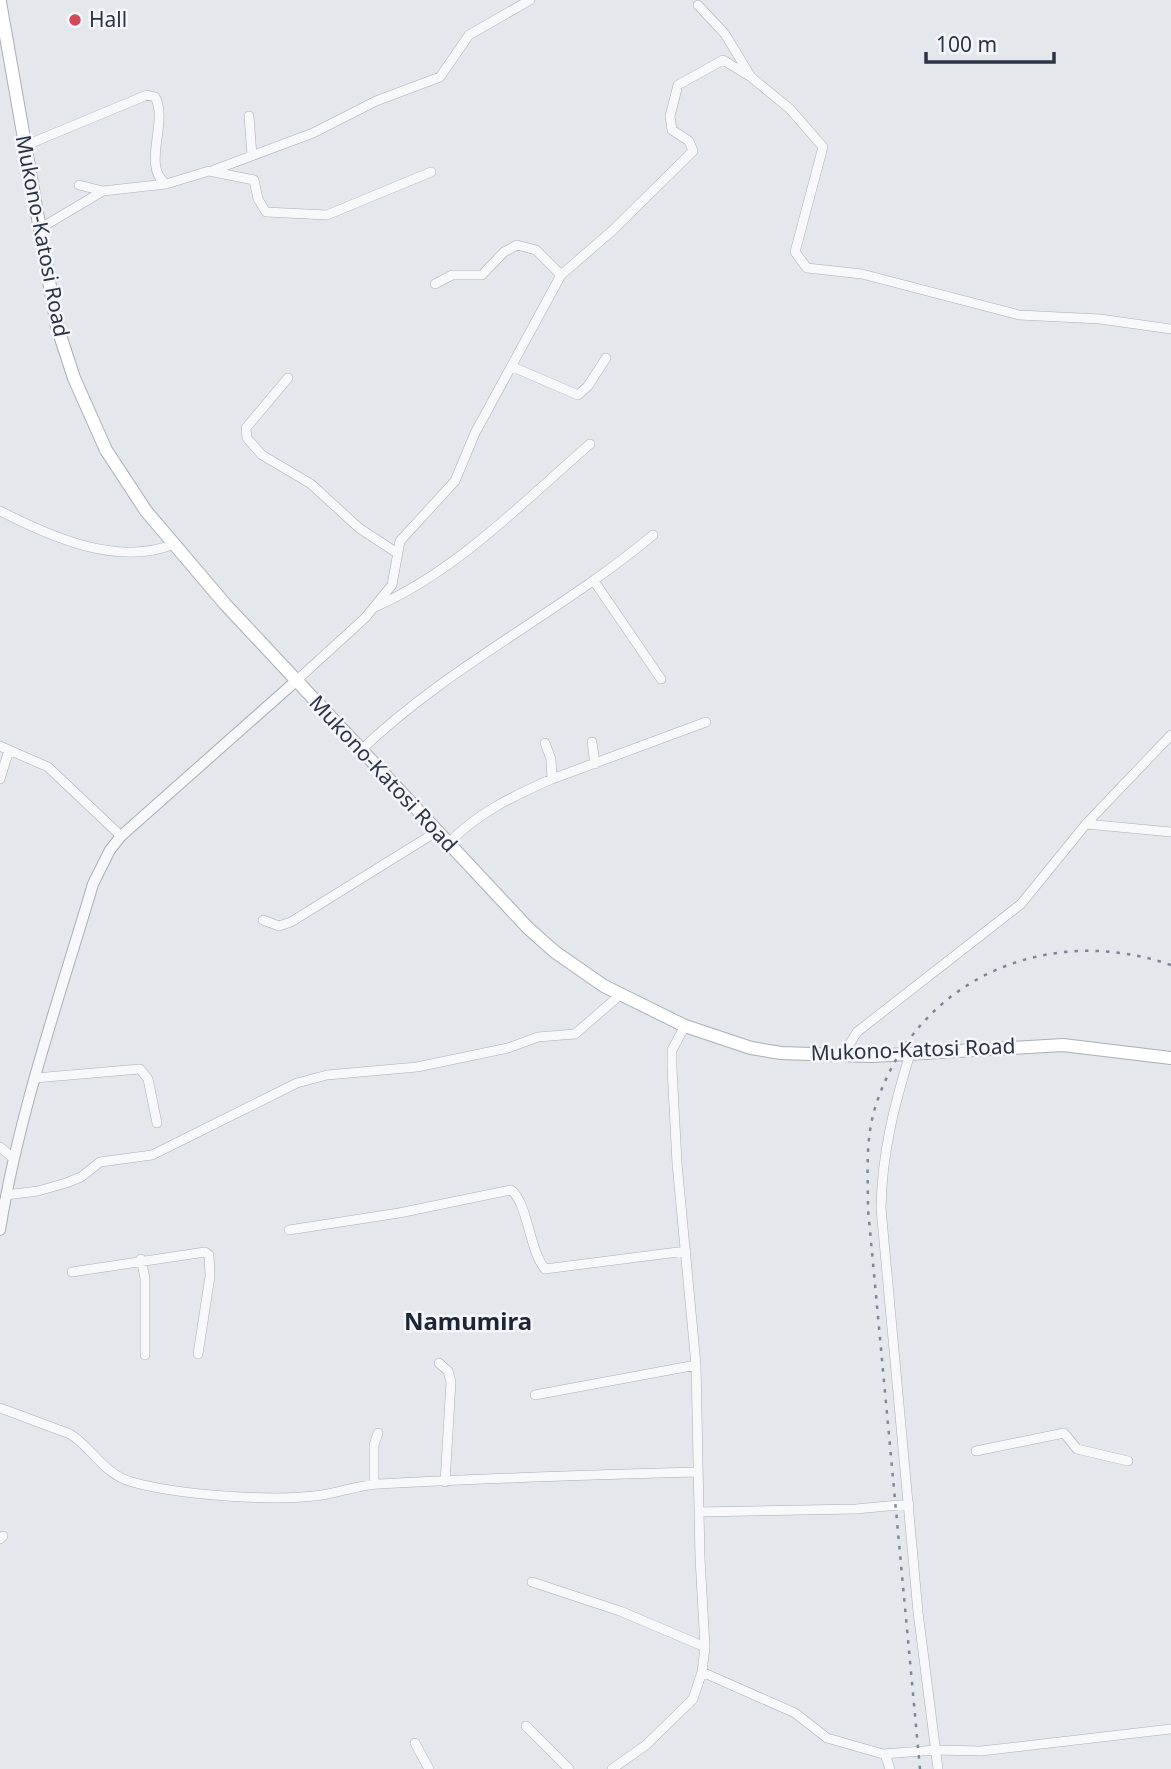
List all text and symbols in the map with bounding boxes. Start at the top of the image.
place label: Hall [89,5,127,33]
marker: Hall [67,12,83,28]
scale bar [926,21,1054,65]
text: 100 m [936,30,997,58]
street label: Mukono-Katosi Road [10,133,76,339]
street label: Mukono-Katosi Road [304,689,464,858]
street label: Mukono-Katosi Road [810,1031,1016,1067]
district label: Namumira [404,1304,532,1337]

